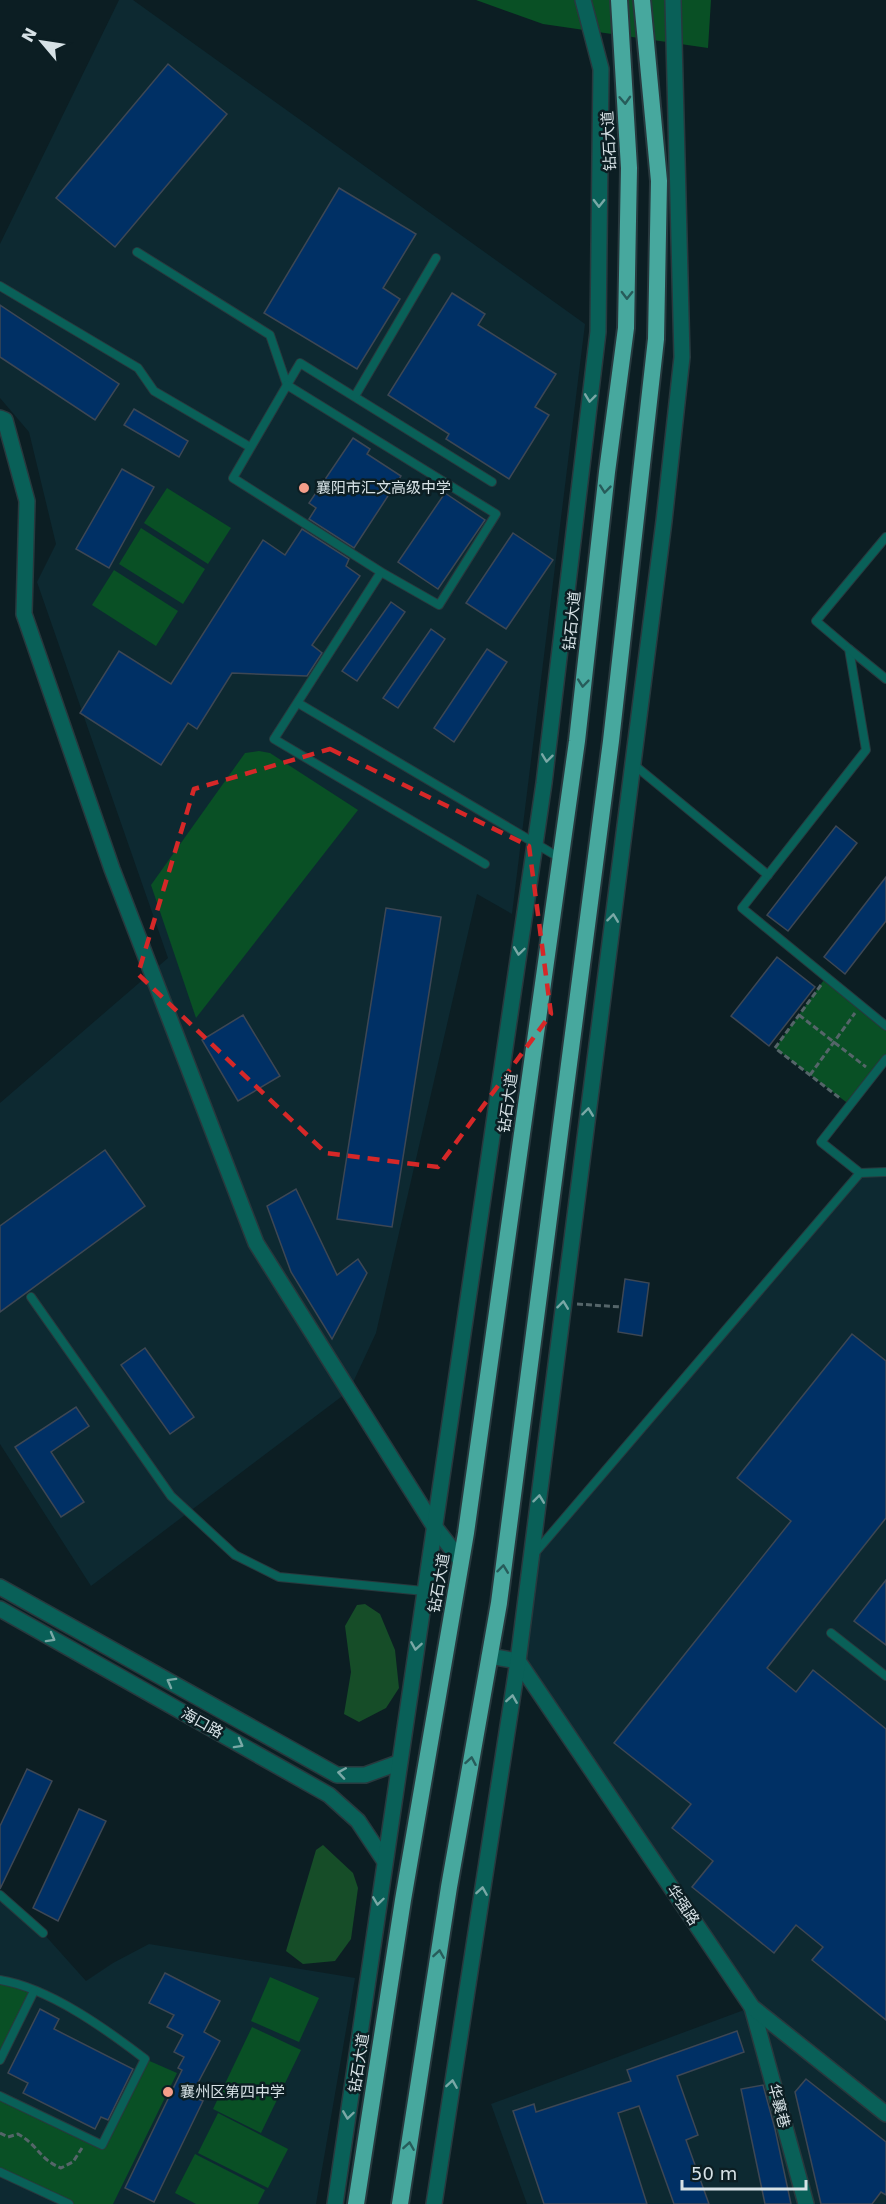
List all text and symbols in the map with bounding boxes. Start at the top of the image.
north arrow [12,12,72,72]
text: N [18,25,41,45]
one-way arrow [619,96,632,105]
street label: 钻石大道 [598,111,620,171]
one-way arrow [593,199,605,208]
one-way arrow [621,291,633,300]
one-way arrow [584,393,597,402]
place label: 襄阳市汇文高级中学 [316,479,451,497]
marker: 襄阳市汇文高级中学 [297,481,311,495]
one-way arrow [599,484,612,493]
street label: 钻石大道 [560,590,584,652]
one-way arrow [578,678,590,687]
one-way arrow [541,754,553,763]
one-way arrow [606,914,619,923]
one-way arrow [513,947,525,956]
street label: 钻石大道 [495,1072,521,1134]
one-way arrow [581,1107,594,1116]
one-way arrow [557,1301,569,1310]
one-way arrow [532,1494,544,1503]
street label: 钻石大道 [425,1552,453,1614]
one-way arrow [496,1564,509,1573]
one-way arrow [45,1631,55,1642]
one-way arrow [410,1642,422,1651]
one-way arrow [166,1678,177,1689]
one-way arrow [505,1694,518,1704]
street label: 海口路 [178,1704,226,1742]
one-way arrow [233,1737,243,1749]
one-way arrow [464,1757,477,1767]
one-way arrow [337,1768,347,1780]
street label: 华强路 [663,1881,703,1929]
one-way arrow [475,1887,488,1897]
one-way arrow [373,1897,385,1906]
one-way arrow [432,1949,444,1958]
street label: 钻石大道 [345,2032,373,2094]
one-way arrow [446,2079,458,2089]
street label: 华襄巷 [764,2082,794,2130]
place label: 襄州区第四中学 [180,2083,285,2101]
marker: 襄州区第四中学 [161,2085,175,2099]
one-way arrow [342,2111,354,2120]
one-way arrow [402,2142,414,2151]
scale bar [682,2153,806,2191]
text: 50 m [691,2163,737,2184]

